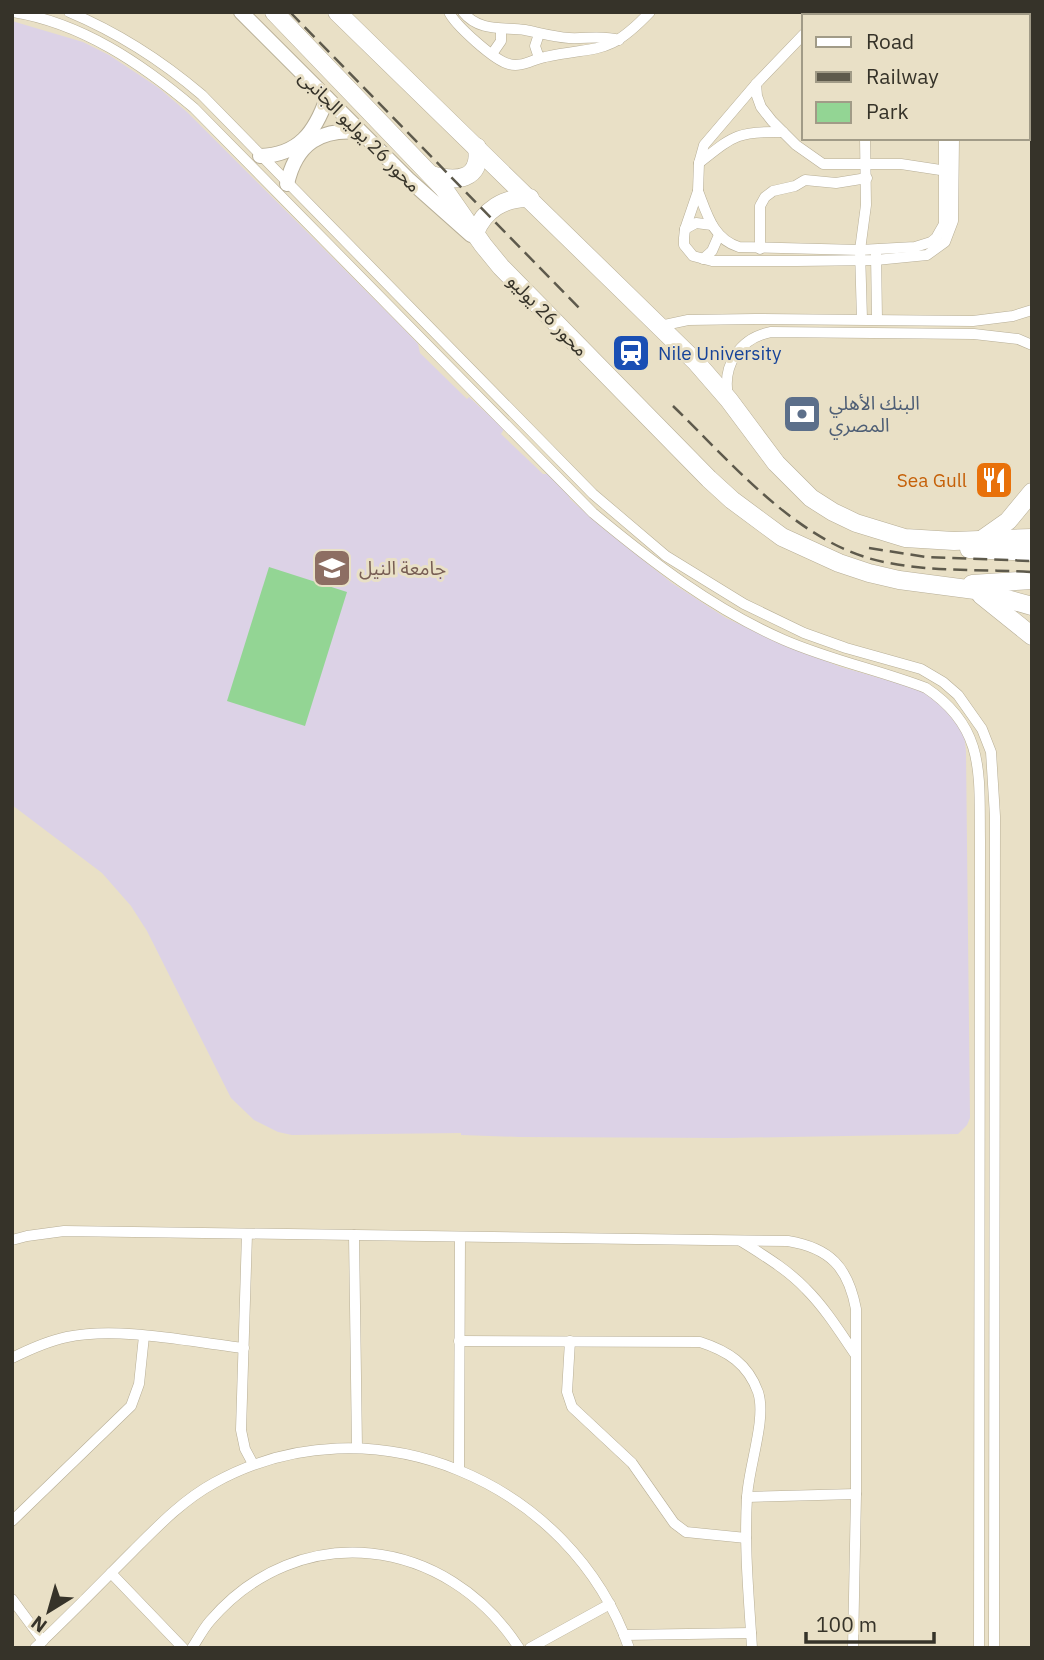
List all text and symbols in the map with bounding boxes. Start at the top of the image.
legend [802,14,1030,140]
text: Road [866,27,914,55]
text: Railway [866,62,939,90]
street label: محور 26 يوليو الجانبى [294,65,426,197]
text: Park [866,97,909,125]
street label: محور 26 يوليو [503,269,593,361]
station icon: Nile University [610,332,652,374]
place label: Nile University [658,341,782,365]
place label: البنك الأهلي المصري [829,391,920,440]
bank icon: البنك الأهلي المصري [781,393,823,435]
restaurant icon: Sea Gull [973,459,1015,501]
place label: Sea Gull [897,468,967,492]
school or university icon: جامعة النيل [311,547,353,589]
place label: جامعة النيل [359,556,446,580]
north arrow [14,1576,84,1646]
scale bar [806,1600,934,1644]
text: 100 m [816,1610,877,1638]
text: N [26,1611,51,1638]

